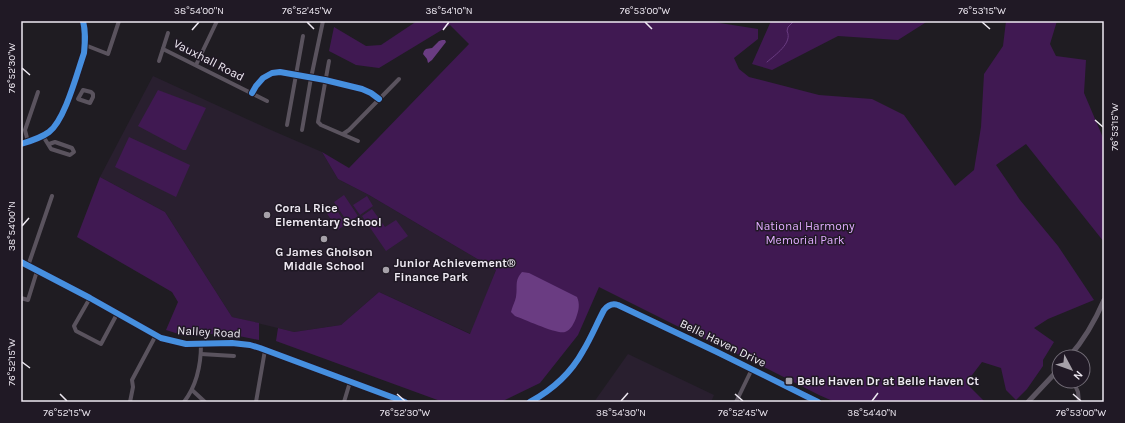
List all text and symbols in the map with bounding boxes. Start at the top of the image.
text: 38°54'00"N [174,5,224,17]
text: 76°52'45"W [282,5,332,17]
text: 38°54'10"N [425,5,473,17]
text: 76°53'00"W [620,5,670,17]
text: 76°53'15"W [958,5,1006,17]
street label: Vauxhall Road [171,36,247,84]
text: 76°52'30"W [6,43,18,93]
text: 76°53'15"W [1109,103,1121,151]
text: 38°54'00"N [6,201,18,251]
place label: Cora L Rice Elementary School [275,201,382,229]
marker: Cora L Rice Elementary School [262,210,272,220]
park label: National Harmony Memorial Park [755,219,855,247]
marker: G James Gholson Middle School [319,234,329,244]
place label: G James Gholson Middle School [275,245,373,273]
place label: Junior Achievement® Finance Park [394,256,516,284]
marker: Junior Achievement® Finance Park [381,265,391,275]
street label: Belle Haven Drive [678,316,768,370]
street label: Nalley Road [177,323,241,341]
text: 76°52'15"W [6,338,18,386]
north arrow [1051,349,1091,389]
text: N [1071,368,1086,382]
place label: Belle Haven Dr at Belle Haven Ct [797,374,979,388]
marker: Belle Haven Dr at Belle Haven Ct [784,376,794,386]
text: 76°52'15"W [43,407,91,419]
text: 76°52'30"W [380,407,430,419]
text: 38°54'30"N [596,407,646,419]
text: 76°52'45"W [718,407,768,419]
text: 38°54'40"N [847,407,897,419]
text: 76°53'00"W [1056,407,1106,419]

